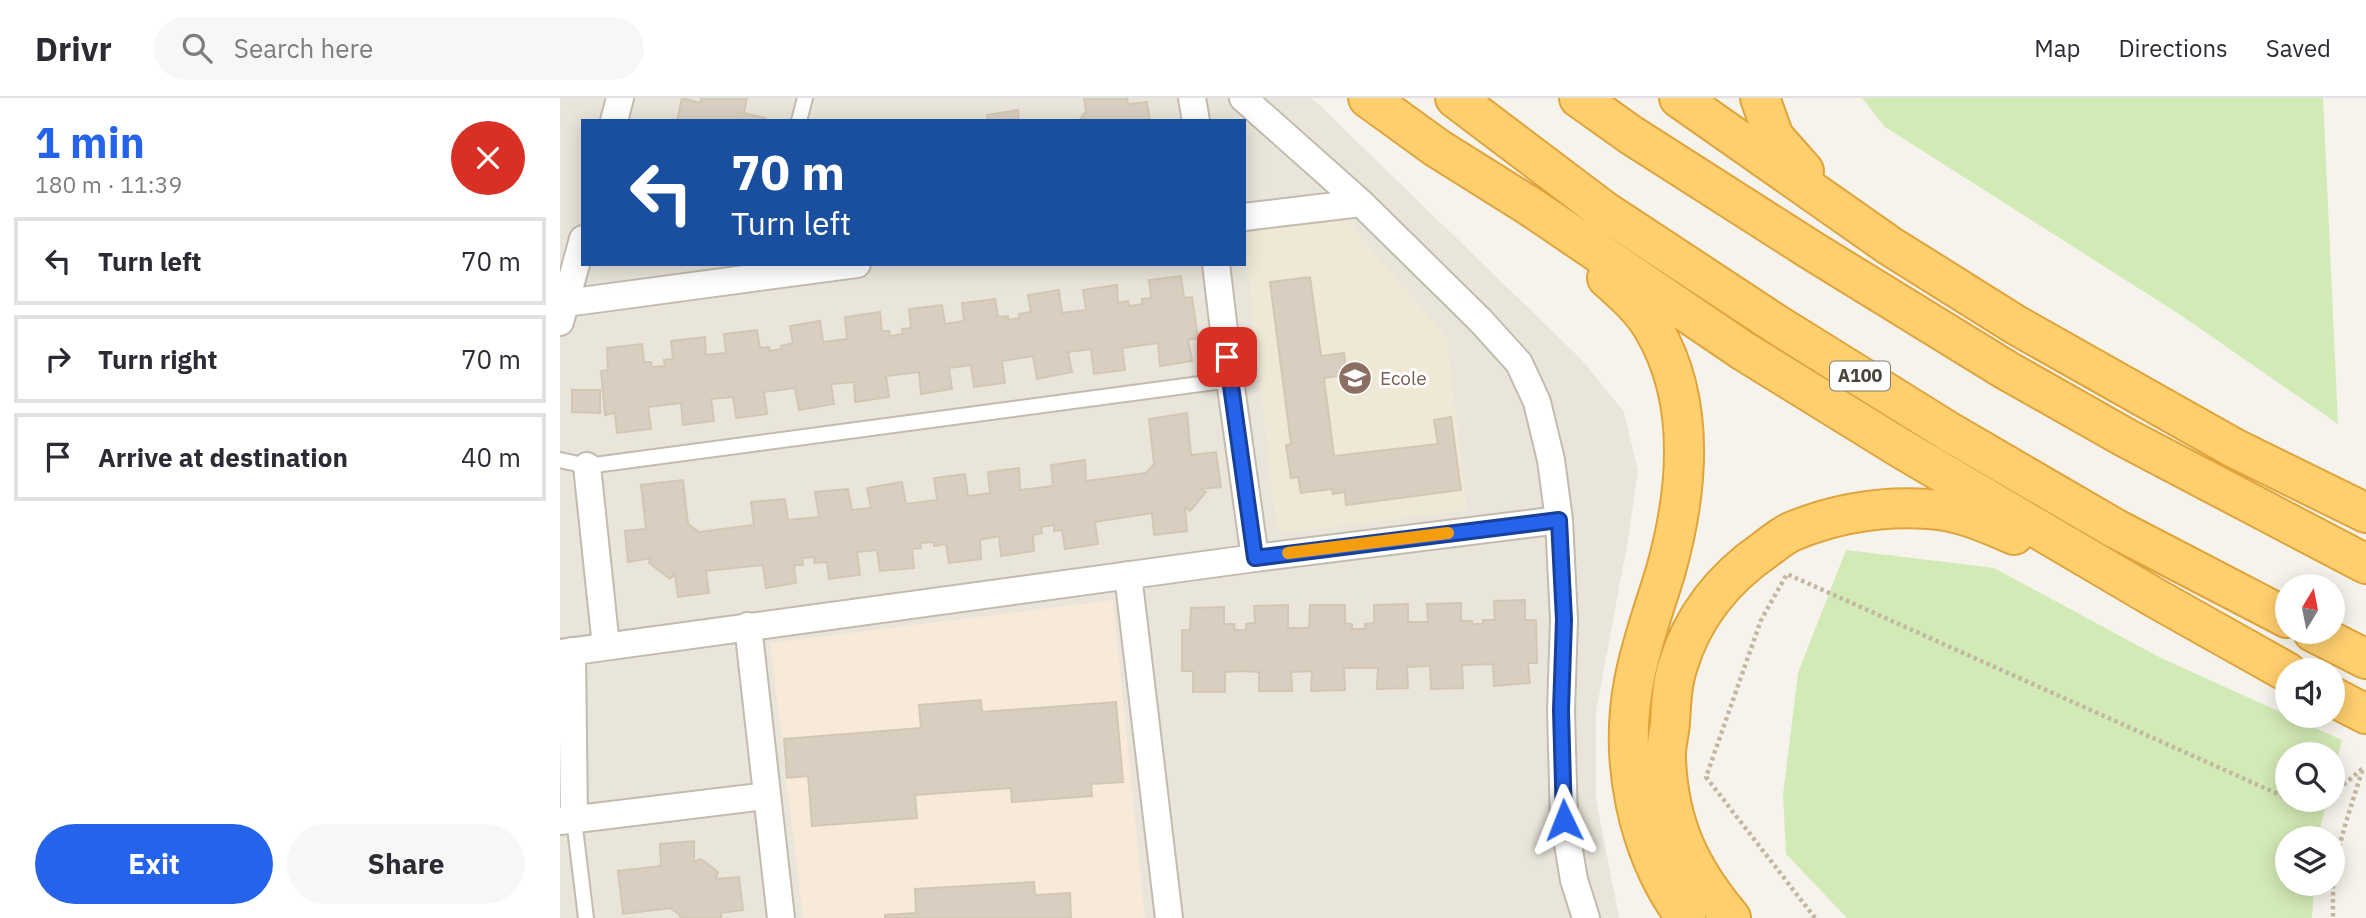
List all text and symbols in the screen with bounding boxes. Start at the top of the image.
search box [154,17,644,80]
text: Drivr [35,27,112,70]
icon: search [178,29,216,67]
text: Search here [234,31,373,65]
text: Map [2034,32,2080,64]
text: Directions [2118,32,2228,64]
text: Saved [2266,32,2331,64]
text: 1 min [35,115,145,170]
button: close [451,121,525,195]
text: 70 m [731,140,845,203]
icon: left [616,147,707,238]
text: 180 m · 11:39 [35,169,182,199]
text: Turn left [731,202,851,244]
icon: left [39,242,77,280]
text: Turn left [98,244,201,278]
text: 70 m [461,244,521,278]
pin [1197,327,1257,387]
icon: arrive [1208,338,1246,376]
icon: right [39,340,77,378]
text: Turn right [98,342,217,376]
text: 70 m [461,342,521,376]
school or university icon: Ecole [1336,359,1374,397]
road number: A100 [1830,362,1890,390]
place label: Ecole [1380,366,1427,390]
icon: arrive [39,438,77,476]
text: Arrive at destination [98,440,348,474]
text: 40 m [461,440,521,474]
north arrow [2275,574,2345,644]
map controls [2275,574,2345,896]
button: sound [2275,658,2345,728]
button: search [2275,742,2345,812]
position arrow [1527,783,1601,857]
button: Exit [35,824,273,904]
button: Share [287,824,525,904]
button: layers [2275,826,2345,896]

